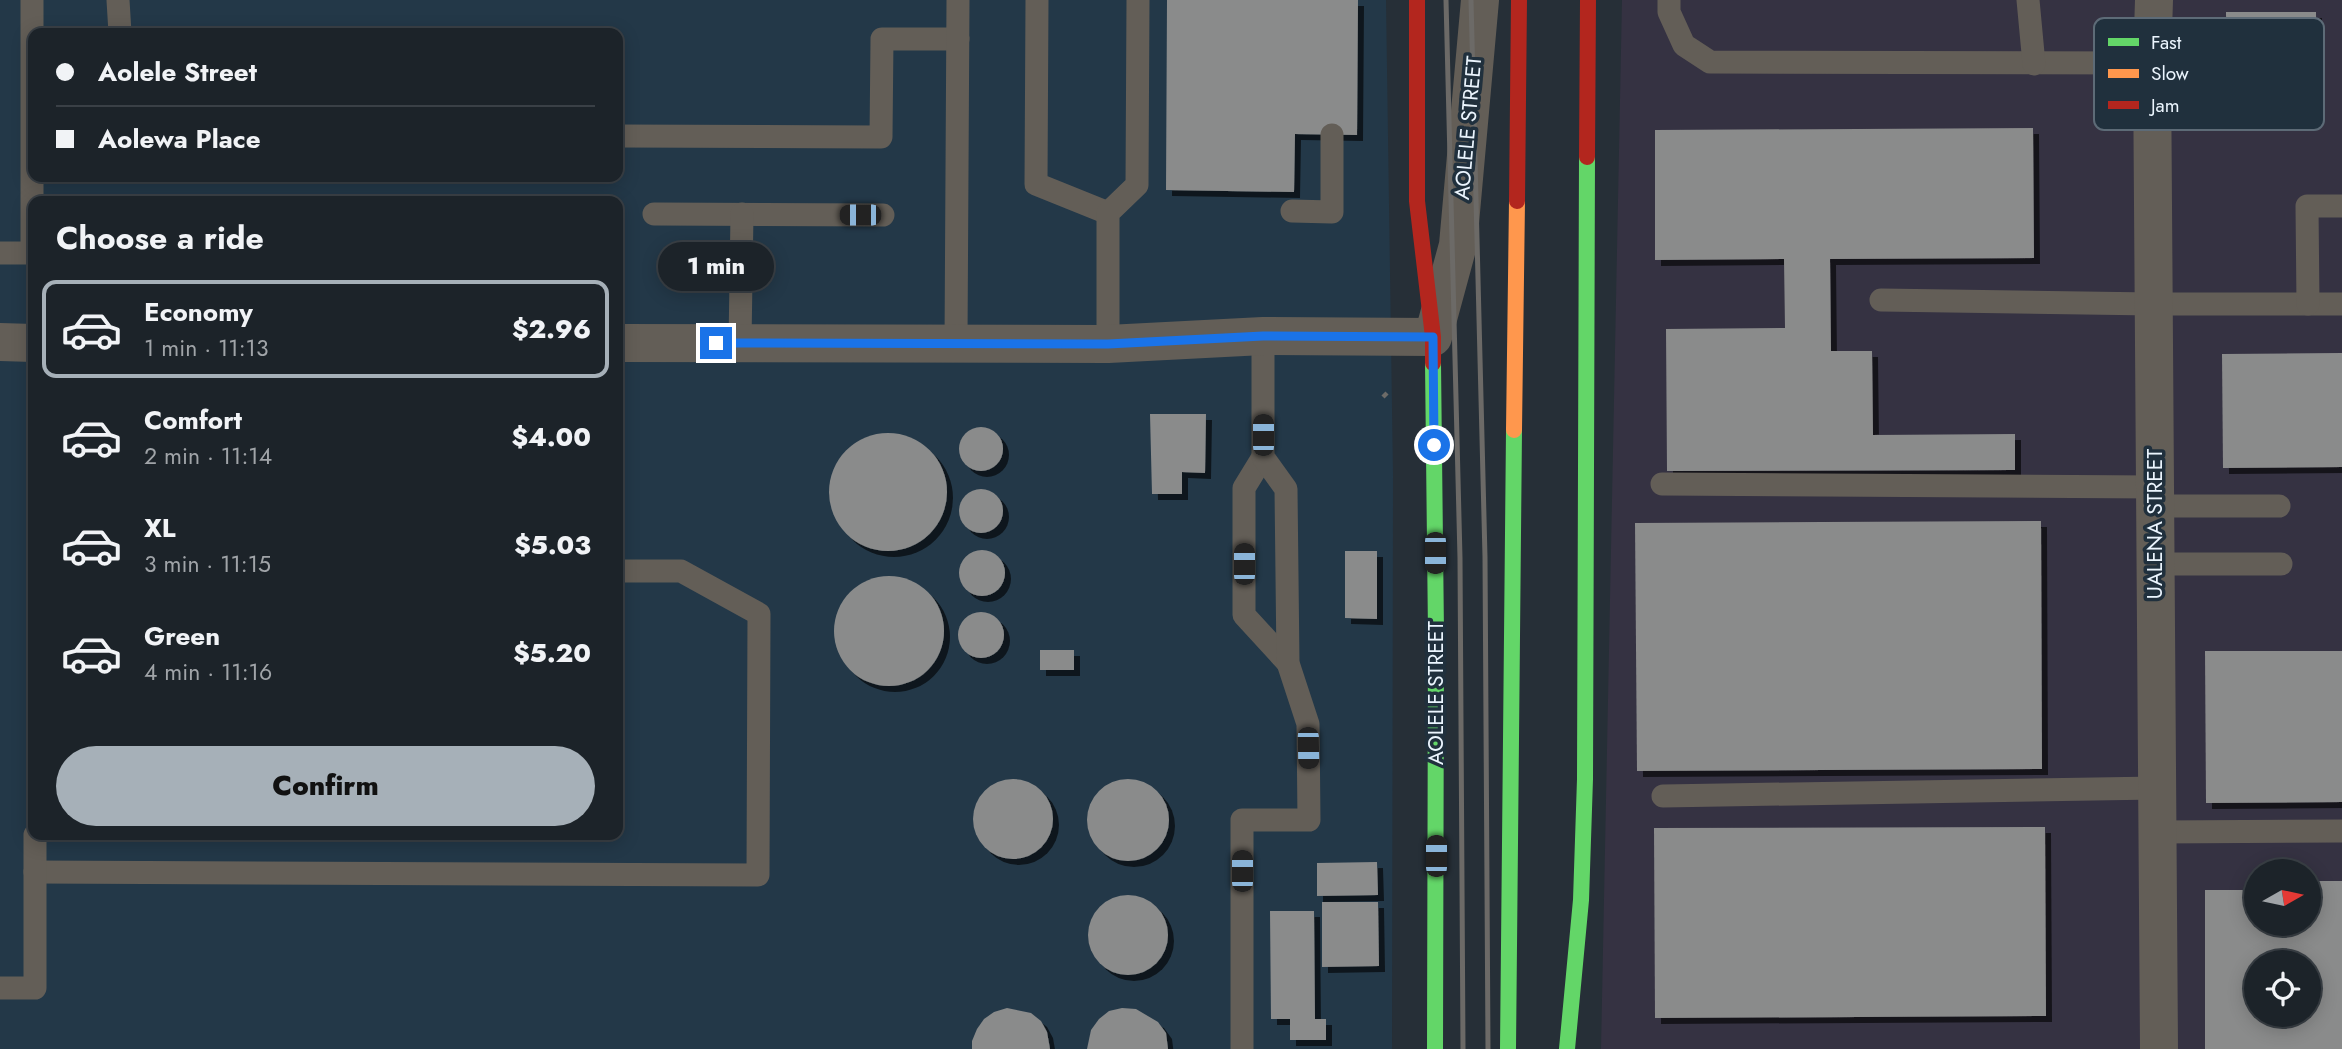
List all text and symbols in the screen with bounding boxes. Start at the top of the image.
legend [2094,18,2324,130]
text: Fast [2151,29,2182,56]
text: Aolele Street [98,53,257,91]
street label: AOLELE STREET [1447,55,1489,201]
text: Slow [2151,60,2189,87]
text: Jam [2148,92,2180,119]
text: Aolewa Place [98,120,261,158]
car [840,205,882,226]
text: Choose a ride [56,215,264,261]
callout: 1 min [658,242,774,290]
text: 1 min [687,249,745,283]
text: Economy [144,293,253,331]
icon: car [60,298,123,361]
text: $2.96 [512,310,591,348]
route end [700,327,732,359]
text: 1 min · 11:13 [144,331,268,365]
text: Comfort [144,401,242,439]
icon: car [60,406,123,469]
car [1253,414,1274,456]
text: $4.00 [512,418,591,456]
route start [1418,429,1450,461]
text: 2 min · 11:14 [144,439,272,473]
street label: UALENA STREET [2140,449,2170,599]
text: XL [144,509,176,547]
icon: car [60,514,123,577]
text: $5.03 [514,526,591,564]
car [1425,532,1446,574]
car [1234,543,1255,585]
text: 3 min · 11:15 [144,547,271,581]
text: Green [144,617,220,655]
street label: AOLELE STREET [1421,621,1451,765]
icon: car [60,622,123,685]
text: $5.20 [513,634,591,672]
text: 4 min · 11:16 [144,655,272,689]
car [1298,727,1319,769]
button: Confirm [56,746,595,826]
car [1426,835,1447,877]
car [1232,850,1253,892]
north arrow [2244,859,2320,936]
map controls [2244,859,2321,1027]
button: locate [2244,950,2321,1027]

